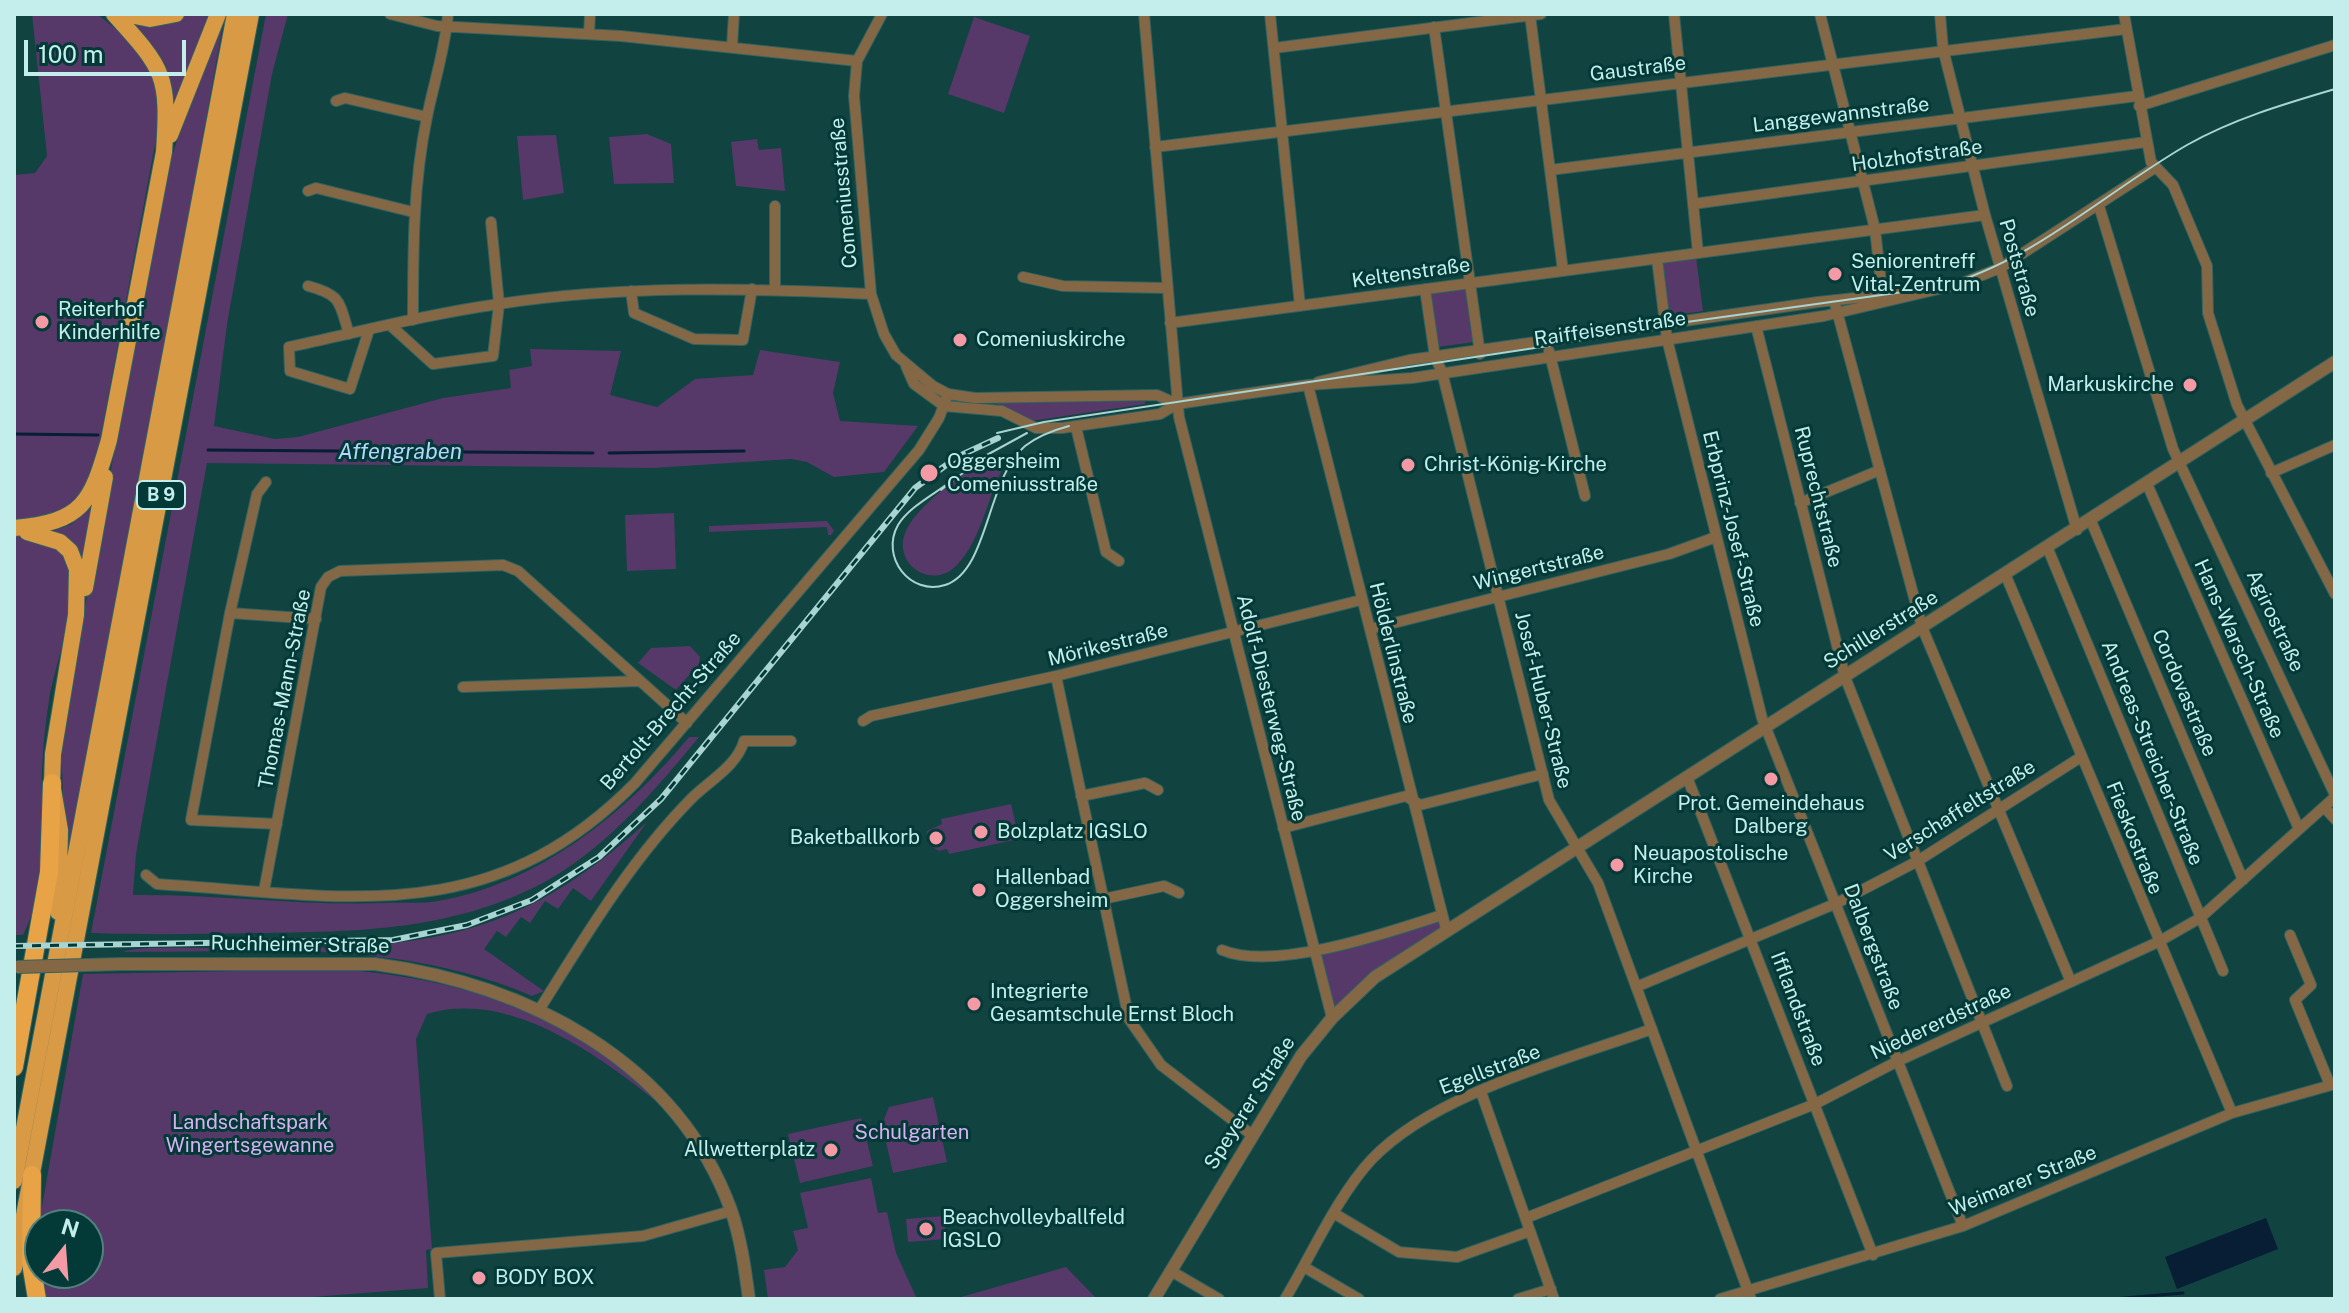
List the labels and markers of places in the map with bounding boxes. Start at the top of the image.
place label: Seniorentreff Vital-Zentrum [1851,250,1980,297]
marker: Seniorentreff Vital-Zentrum [1826,265,1844,283]
place label: Reiterhof Kinderhilfe [58,298,161,345]
marker: Reiterhof Kinderhilfe [33,313,51,331]
place label: Comeniuskirche [976,328,1125,352]
marker: Comeniuskirche [951,331,969,349]
place label: Markuskirche [2047,373,2174,397]
marker: Markuskirche [2181,376,2199,394]
place label: Oggersheim Comeniusstraße [947,450,1098,497]
place label: Christ-König-Kirche [1424,453,1607,477]
marker: Christ-König-Kirche [1399,456,1417,474]
marker: Oggersheim Comeniusstraße [918,462,940,484]
marker: Prot. Gemeindehaus Dalberg [1762,770,1780,788]
place label: Prot. Gemeindehaus Dalberg [1677,792,1865,839]
place label: Bolzplatz IGSLO [997,820,1148,844]
marker: Bolzplatz IGSLO [972,823,990,841]
place label: Baketballkorb [790,826,920,850]
marker: Baketballkorb [927,829,945,847]
place label: Neuapostolische Kirche [1633,842,1788,889]
marker: Neuapostolische Kirche [1608,856,1626,874]
place label: Hallenbad Oggersheim [995,866,1108,913]
marker: Hallenbad Oggersheim [970,881,988,899]
place label: Integrierte Gesamtschule Ernst Bloch [990,980,1234,1027]
marker: Integrierte Gesamtschule Ernst Bloch [965,995,983,1013]
place label: Allwetterplatz [684,1138,815,1162]
marker: Allwetterplatz [822,1141,840,1159]
place label: Beachvolleyballfeld IGSLO [942,1206,1125,1253]
marker: Beachvolleyballfeld IGSLO [917,1220,935,1238]
place label: BODY BOX [495,1266,595,1290]
marker: BODY BOX [470,1269,488,1287]

